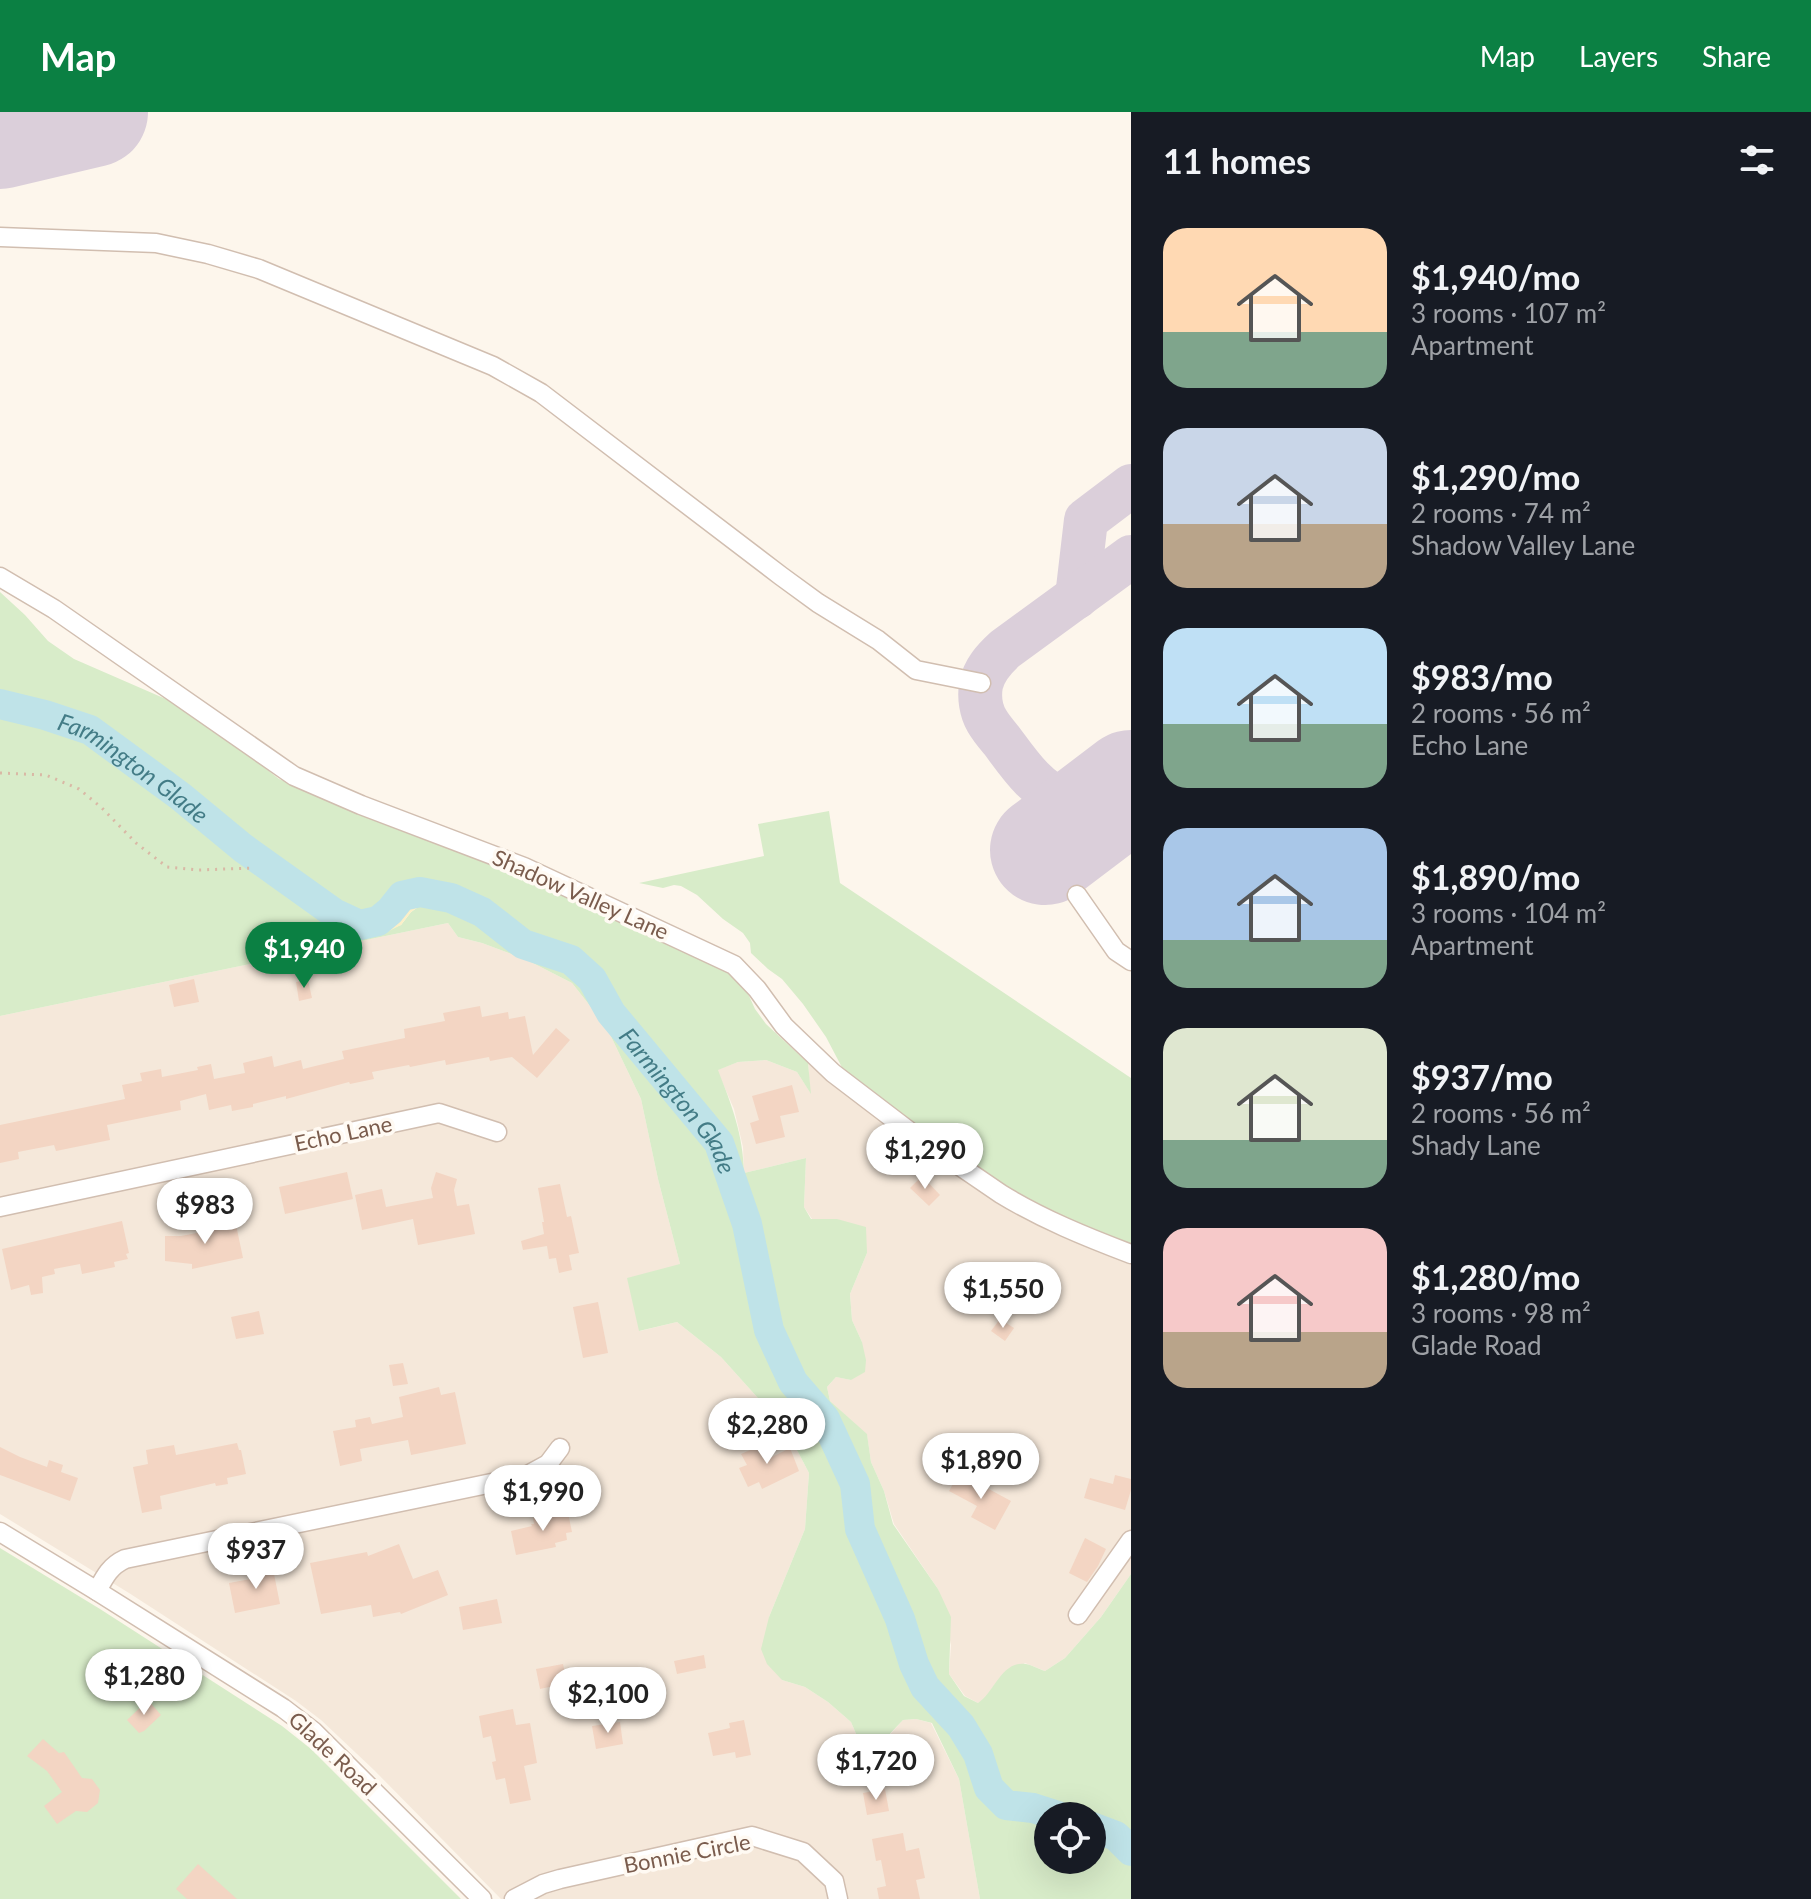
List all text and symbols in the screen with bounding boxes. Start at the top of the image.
text: Map [40,33,116,79]
text: Map [1480,39,1535,73]
text: Layers [1579,39,1658,73]
text: Share [1702,39,1771,73]
icon: filters [1735,138,1779,182]
text: 11 homes [1163,140,1311,181]
text: $1,940/mo [1411,256,1580,297]
icon: home [1227,260,1323,356]
text: 3 rooms · 107 m² [1411,297,1606,329]
text: Apartment [1411,329,1534,361]
text: $1,290/mo [1411,456,1580,497]
icon: home [1227,460,1323,556]
text: 2 rooms · 74 m² [1411,497,1591,529]
text: Shadow Valley Lane [1411,529,1635,561]
text: $983/mo [1411,656,1553,697]
icon: home [1227,660,1323,756]
text: 2 rooms · 56 m² [1411,697,1591,729]
water label: Farmington Glade [54,706,215,829]
text: Echo Lane [1411,729,1528,761]
street label: Shadow Valley Lane [489,843,673,945]
text: $1,890/mo [1411,856,1580,897]
icon: home [1227,860,1323,956]
text: 3 rooms · 104 m² [1411,897,1606,929]
pin: $1,940 [239,922,369,990]
text: Apartment [1411,929,1534,961]
text: $1,940 [263,932,345,964]
water label: Farmington Glade [614,1021,743,1177]
text: $937/mo [1411,1056,1553,1097]
icon: home [1227,1060,1323,1156]
text: 2 rooms · 56 m² [1411,1097,1591,1129]
street label: Echo Lane [292,1109,394,1157]
pin: $1,290 [860,1123,990,1191]
text: Shady Lane [1411,1129,1541,1161]
text: $1,290 [884,1133,966,1165]
pin: $983 [158,1178,252,1246]
text: $983 [175,1188,235,1220]
text: $1,280/mo [1411,1256,1580,1297]
icon: home [1227,1260,1323,1356]
pin: $1,550 [938,1262,1068,1330]
text: $1,550 [962,1272,1044,1304]
text: 3 rooms · 98 m² [1411,1297,1591,1329]
text: Glade Road [1411,1329,1542,1361]
pin: $2,280 [702,1398,832,1466]
text: $2,280 [726,1408,808,1440]
pin: $1,890 [916,1433,1046,1501]
text: $1,890 [940,1443,1022,1475]
pin: $1,990 [478,1465,608,1533]
text: $1,990 [502,1475,584,1507]
pin: $937 [209,1523,303,1591]
text: $937 [226,1533,286,1565]
pin: $1,280 [79,1649,209,1717]
text: $1,280 [103,1659,185,1691]
pin: $2,100 [543,1667,673,1735]
text: $2,100 [567,1677,649,1709]
street label: Glade Road [283,1705,383,1801]
pin: $1,720 [811,1734,941,1802]
text: $1,720 [835,1744,917,1776]
map controls [1034,1802,1106,1874]
button: locate [1034,1802,1106,1874]
street label: Bonnie Circle [621,1827,753,1879]

